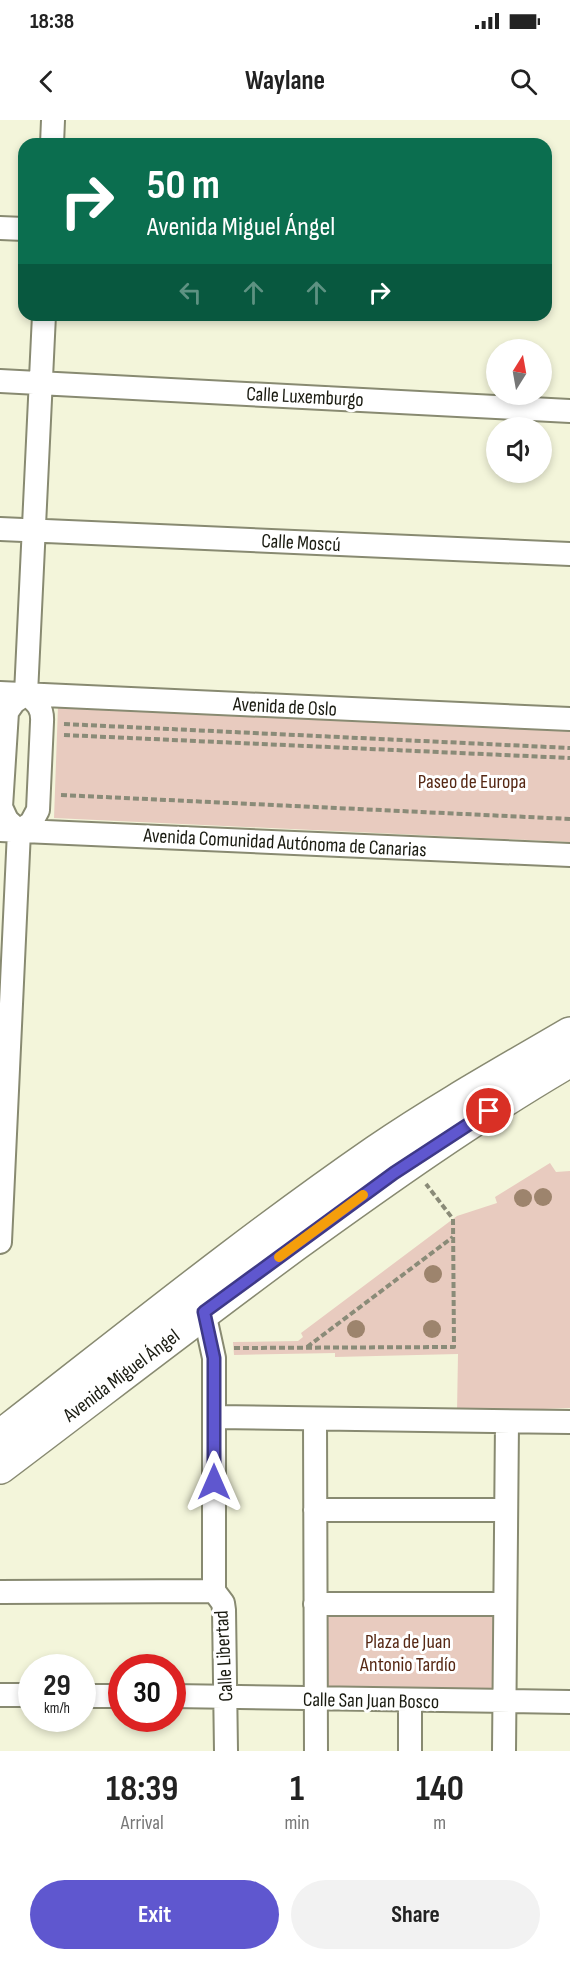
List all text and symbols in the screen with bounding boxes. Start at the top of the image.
text: 18:38 [30,8,74,35]
icon: back [30,65,63,98]
text: Waylane [245,65,325,97]
icon: search [507,65,540,98]
text: 50 m [147,160,220,211]
icon: right [48,162,126,240]
text: Avenida Miguel Ángel [147,211,335,243]
icon: left [174,276,207,309]
icon: ahead [237,276,270,309]
icon: ahead [300,276,333,309]
icon: right [363,276,396,309]
north arrow [486,339,552,405]
map controls [486,339,552,483]
street label: Calle Luxemburgo [246,382,364,412]
button: sound [486,417,552,483]
street label: Calle Moscú [261,529,341,557]
street label: Avenida de Oslo [231,692,338,722]
park label: Paseo de Europa [418,770,526,794]
street label: Avenida Comunidad Autónoma de Canarias [142,824,427,862]
pin [463,1085,514,1136]
icon: arrive [472,1094,505,1127]
street label: Avenida Miguel Ángel [58,1324,185,1428]
position arrow [182,1450,246,1514]
street label: Calle Libertad [210,1610,238,1702]
park label: Plaza de Juan Antonio Tardío [359,1630,456,1677]
speed limit sign: 30 [108,1654,186,1732]
text: 29 [43,1668,71,1704]
street label: Calle San Juan Bosco [303,1688,439,1714]
text: km/h [44,1699,70,1718]
text: 18:39 [106,1768,178,1811]
text: 1 [290,1768,304,1811]
text: 140 [416,1768,464,1811]
text: Arrival [121,1811,164,1835]
text: min [284,1811,310,1835]
text: m [433,1811,446,1835]
button: Exit [30,1880,279,1949]
button: Share [291,1880,540,1949]

